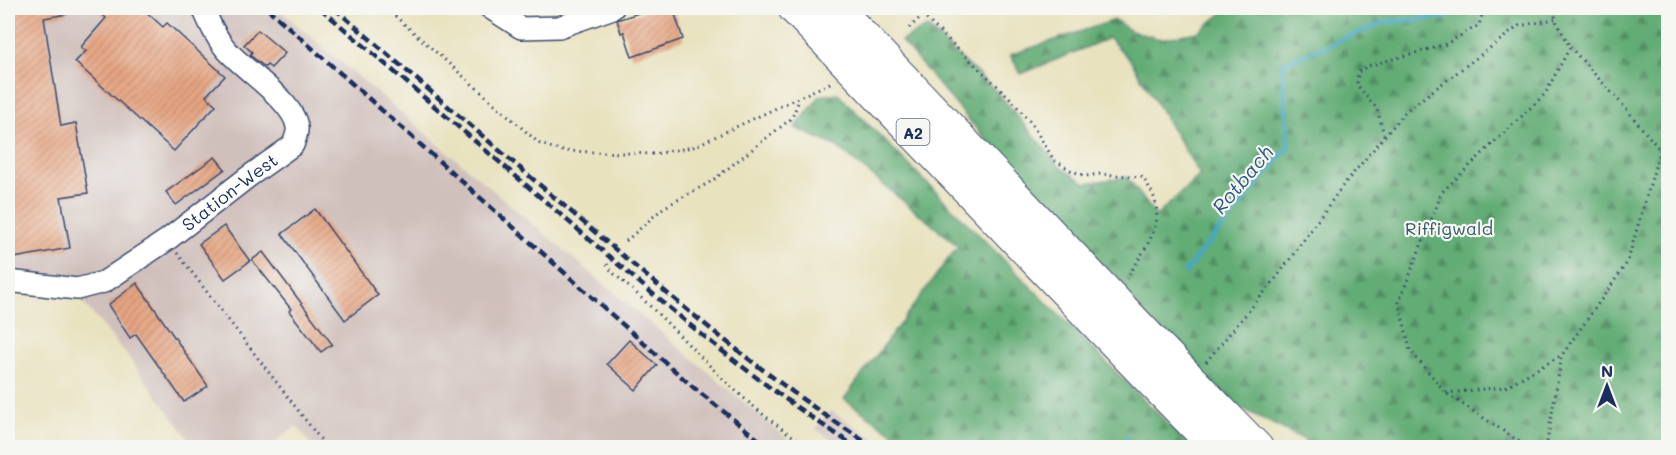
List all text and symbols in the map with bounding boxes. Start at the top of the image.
road number: A2 [896,119,930,145]
water label: Rotbach [1206,139,1278,219]
street label: Station-West [177,148,282,236]
park label: Riffigwald [1405,216,1493,240]
north arrow [1577,356,1637,416]
text: N [1601,360,1613,381]

